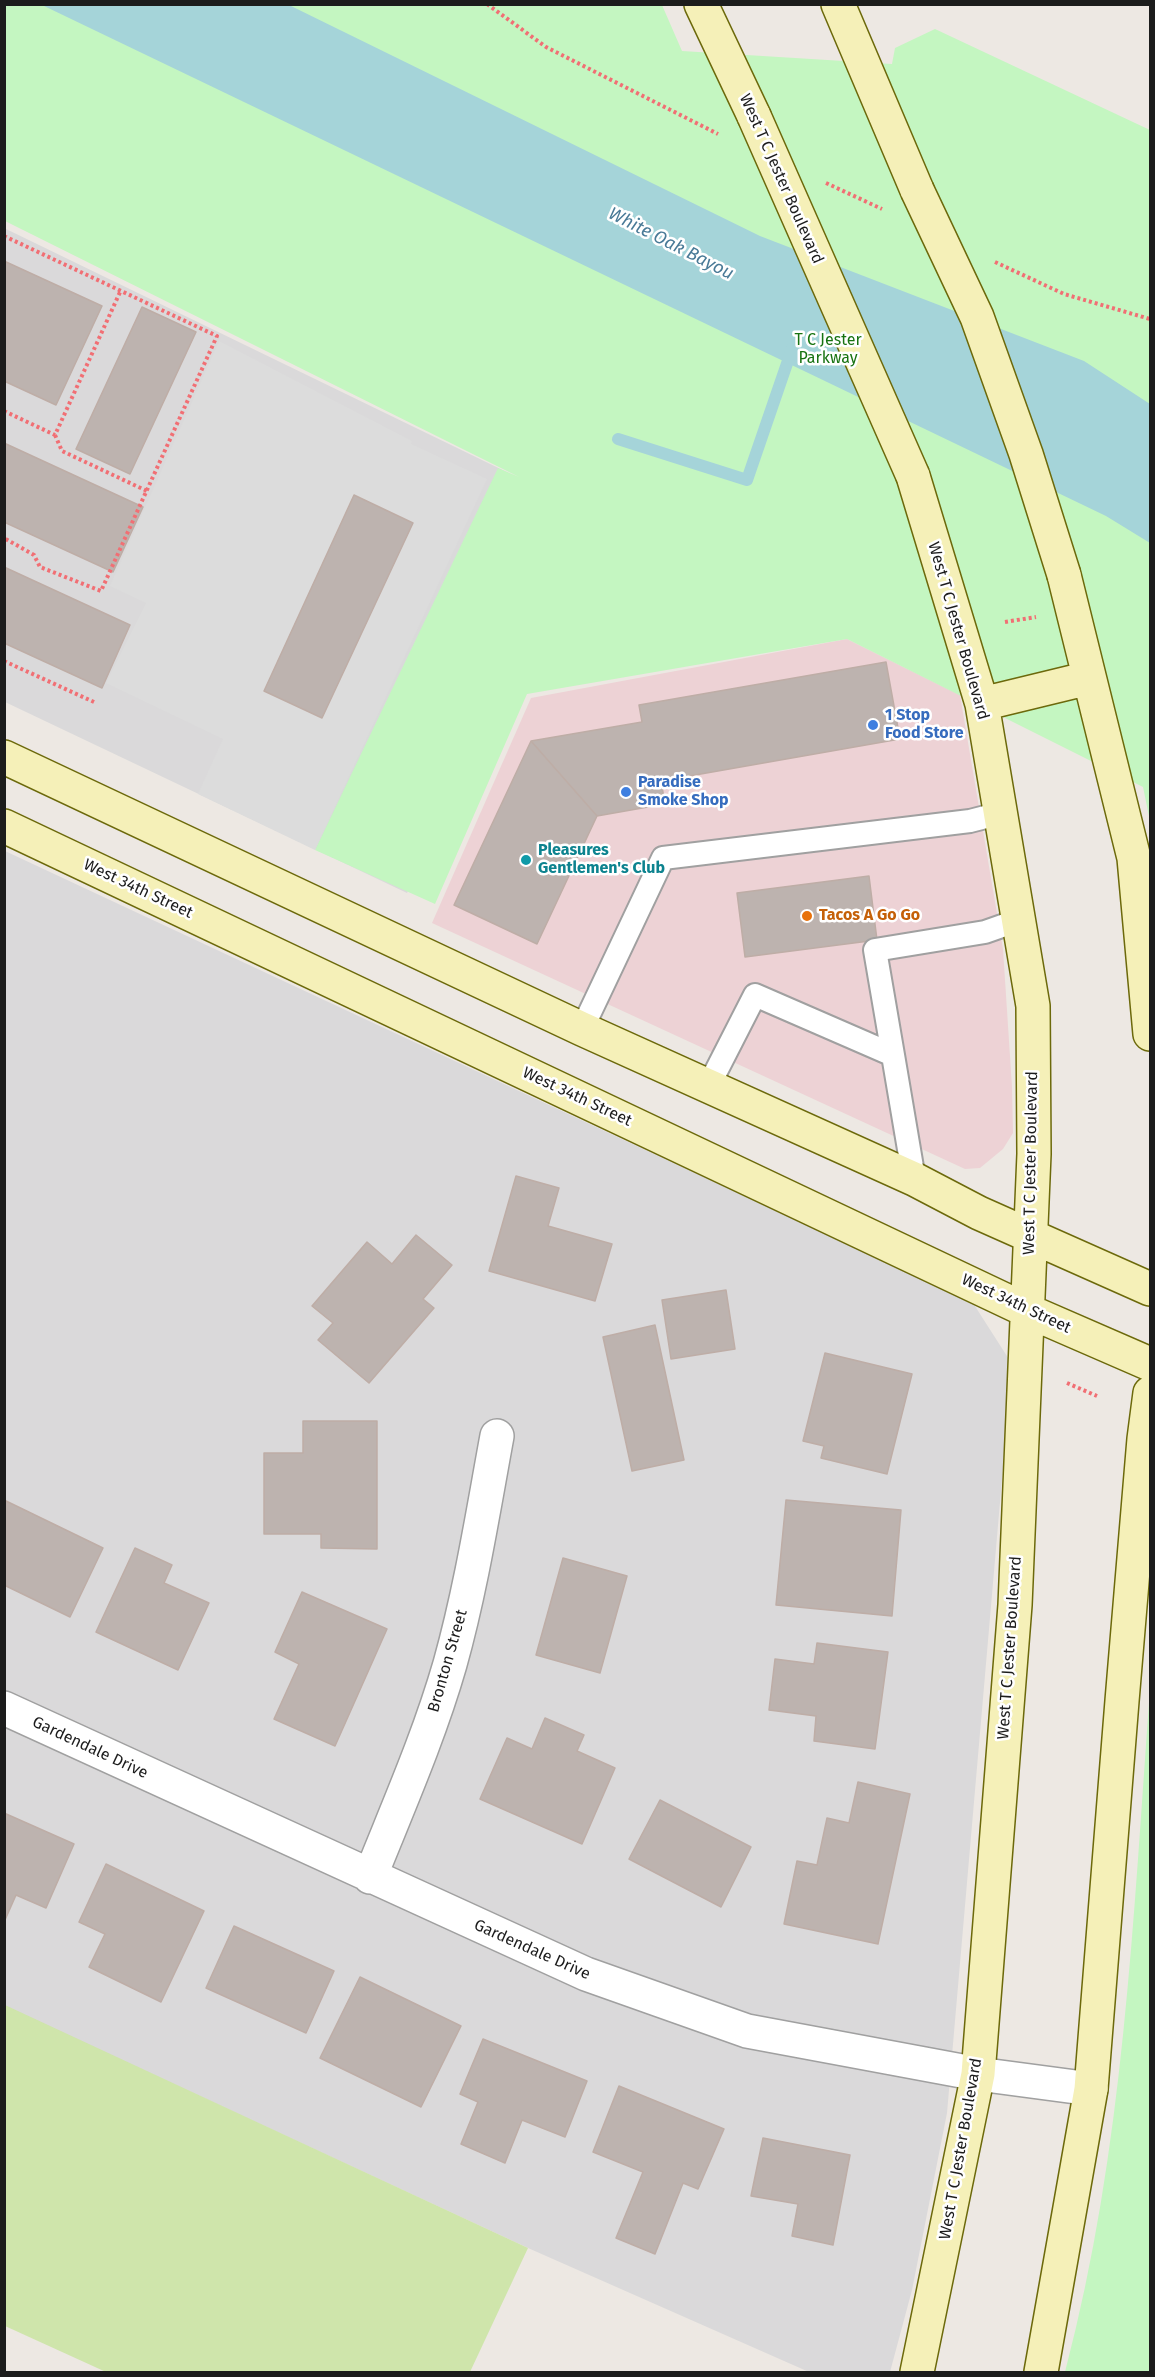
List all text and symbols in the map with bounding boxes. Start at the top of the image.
street label: West T C Jester Boulevard [735,91,827,267]
water label: White Oak Bayou [605,203,737,285]
park label: T C Jester Parkway [794,331,862,369]
street label: West T C Jester Boulevard [923,540,993,722]
place label: 1 Stop Food Store [885,706,963,744]
marker: 1 Stop Food Store [866,718,880,732]
place label: Paradise Smoke Shop [638,773,729,811]
marker: Paradise Smoke Shop [619,785,633,799]
place label: Pleasures Gentlemen's Club [538,841,665,879]
marker: Pleasures Gentlemen's Club [519,853,533,867]
street label: West 34th Street [80,855,196,923]
place label: Tacos A Go Go [819,906,920,926]
marker: Tacos A Go Go [800,909,814,923]
street label: West 34th Street [519,1063,635,1131]
street label: West T C Jester Boulevard [1020,1071,1042,1255]
street label: West 34th Street [958,1270,1074,1338]
street label: West T C Jester Boulevard [994,1556,1026,1740]
street label: Bronton Street [424,1607,472,1715]
street label: Gardendale Drive [29,1713,151,1783]
street label: Gardendale Drive [471,1916,593,1984]
street label: West T C Jester Boulevard [936,2057,986,2241]

